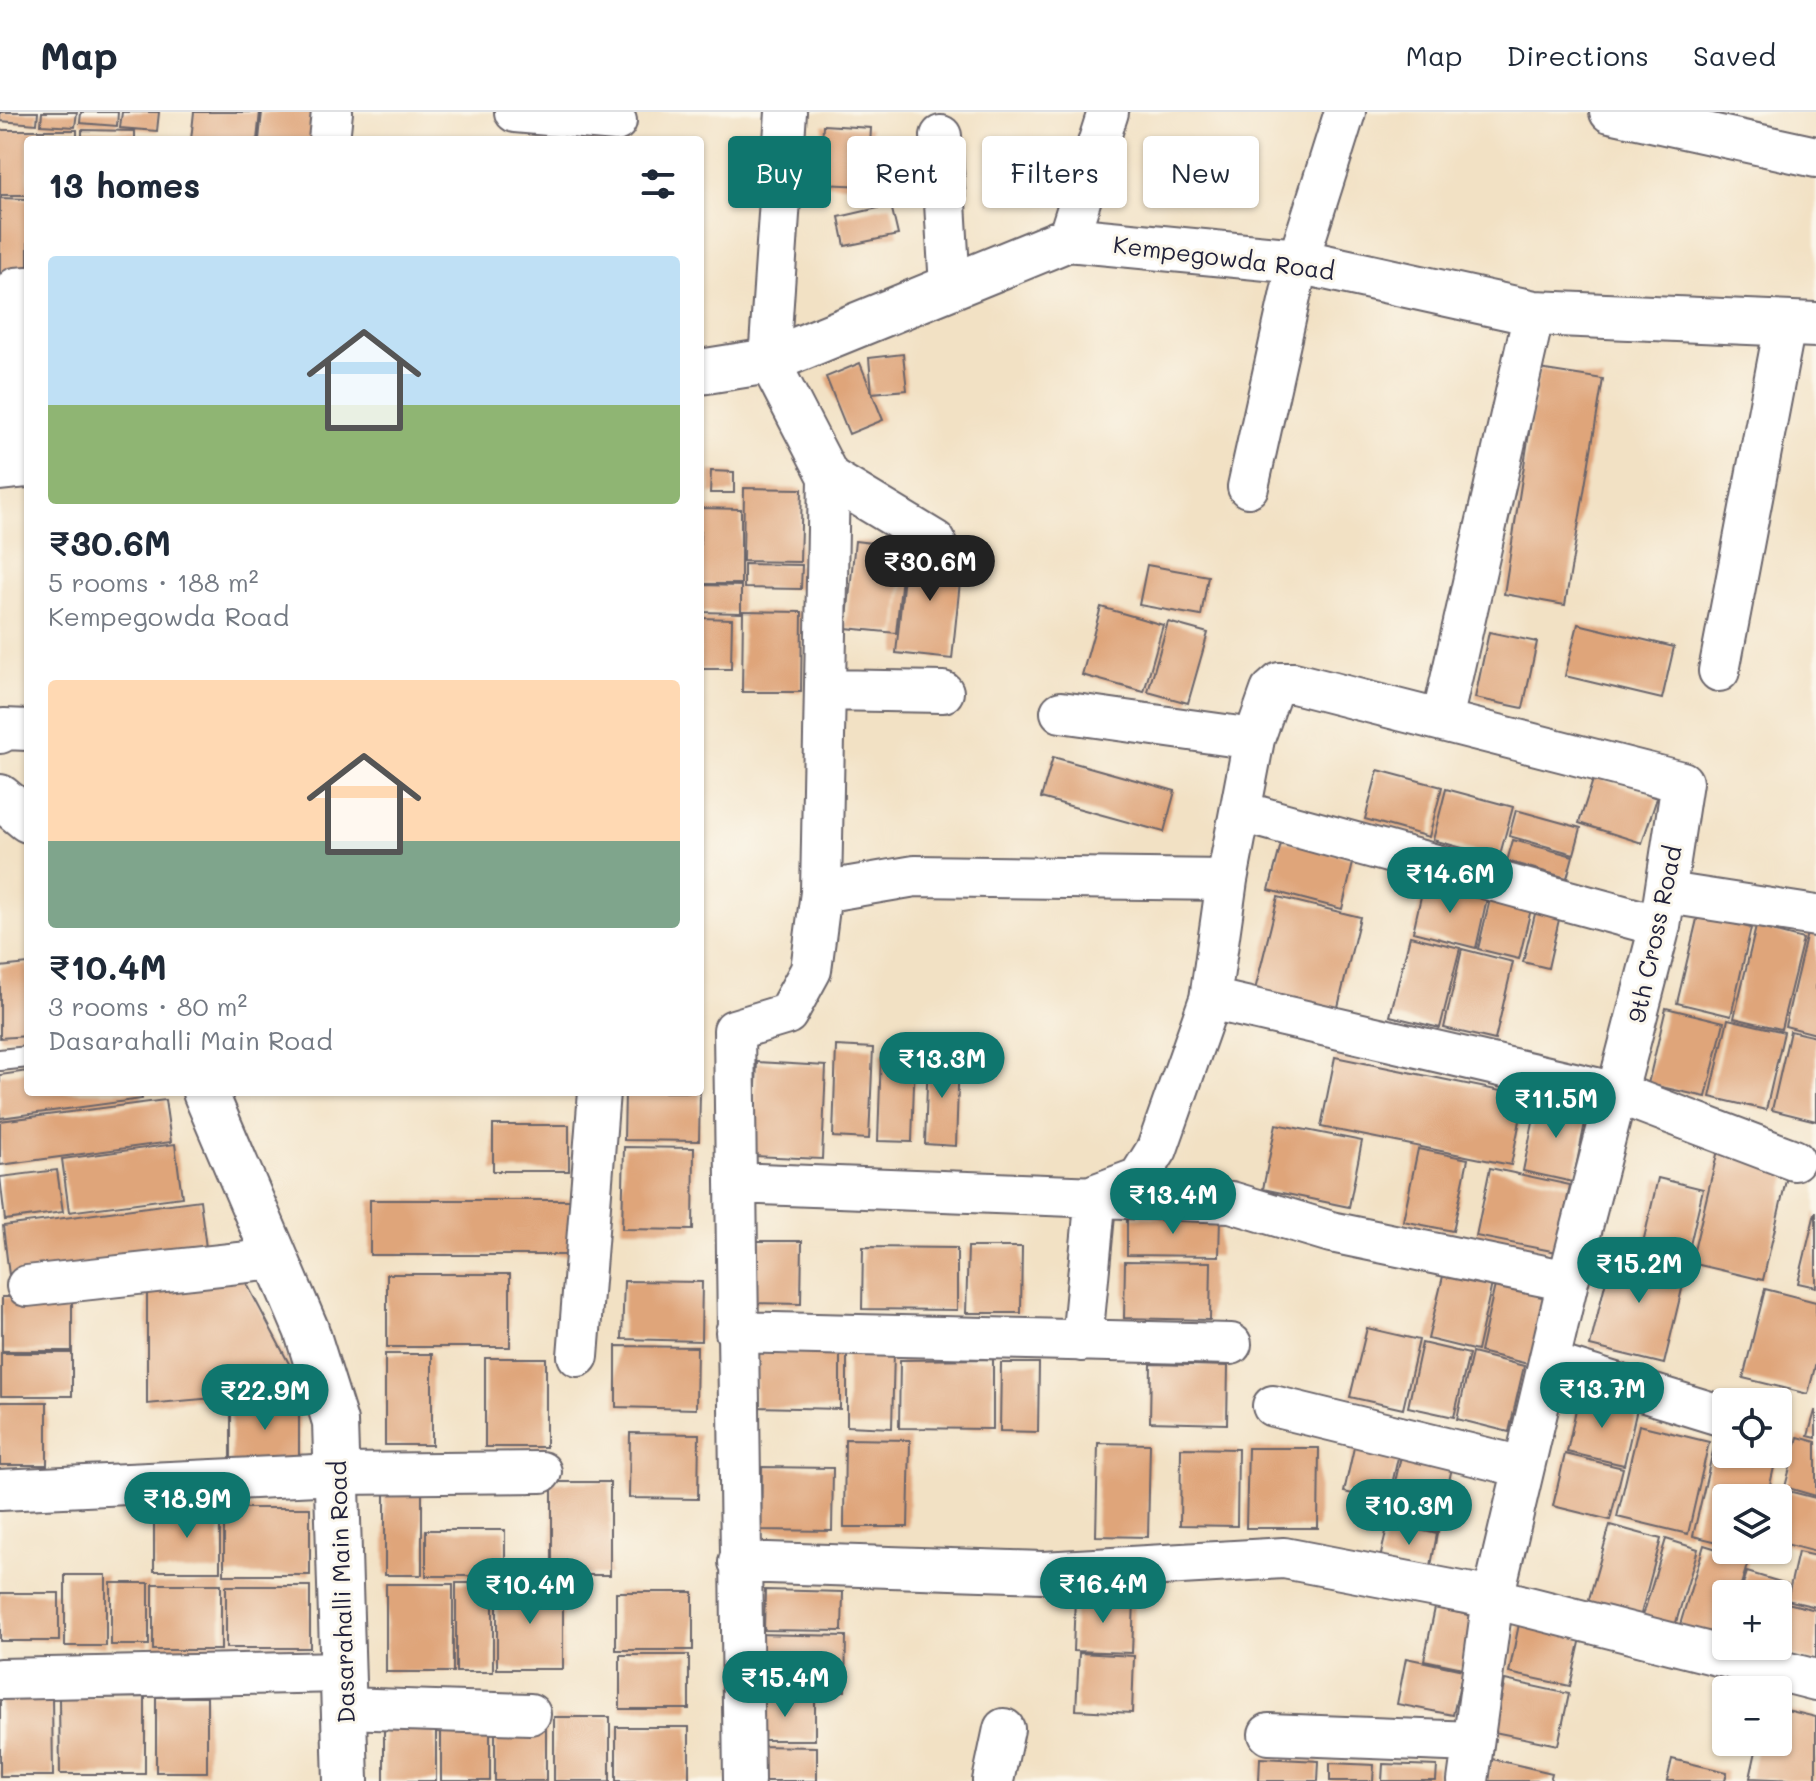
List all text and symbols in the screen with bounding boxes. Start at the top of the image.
text: Map [40,30,118,80]
text: Map [1406,37,1463,73]
text: Directions [1507,37,1649,73]
text: Saved [1693,37,1776,73]
chip: Buy [728,136,831,208]
chip: Rent [847,136,966,208]
chip: Filters [982,136,1127,208]
chip: New [1143,136,1259,208]
text: 13 homes [48,162,201,207]
icon: filters [636,162,680,206]
street label: Kempegowda Road [1112,228,1336,286]
icon: home [292,308,436,452]
text: ₹30.6M [48,520,171,565]
pin: ₹30.6M [865,535,995,603]
text: ₹30.6M [883,544,977,578]
text: 5 rooms · 188 m² [48,565,259,599]
text: Kempegowda Road [48,599,289,633]
icon: home [292,732,436,876]
street label: 9th Cross Road [1620,843,1688,1025]
pin: ₹14.6M [1385,847,1515,915]
text: ₹14.6M [1405,856,1495,890]
text: ₹10.4M [48,944,167,989]
text: 3 rooms · 80 m² [48,989,247,1023]
text: Dasarahalli Main Road [48,1023,333,1057]
pin: ₹13.3M [877,1032,1007,1100]
text: ₹13.3M [898,1041,986,1075]
pin: ₹11.5M [1491,1072,1621,1140]
text: ₹11.5M [1514,1081,1598,1115]
pin: ₹13.4M [1108,1168,1238,1236]
text: ₹13.4M [1128,1177,1218,1211]
pin: ₹15.2M [1574,1237,1704,1305]
text: ₹15.2M [1595,1246,1683,1280]
pin: ₹13.7M [1537,1362,1667,1430]
pin: ₹22.9M [200,1364,330,1432]
text: ₹13.7M [1558,1371,1646,1405]
text: ₹22.9M [220,1373,310,1407]
map controls [1712,1388,1792,1756]
button: locate [1712,1388,1792,1468]
street label: Dasarahalli Main Road [321,1460,361,1724]
pin: ₹18.9M [122,1472,252,1540]
pin: ₹10.3M [1344,1479,1474,1547]
text: ₹18.9M [142,1481,232,1515]
button: layers [1712,1484,1792,1564]
text: ₹10.3M [1364,1488,1454,1522]
pin: ₹16.4M [1038,1557,1168,1625]
pin: ₹10.4M [465,1558,595,1626]
text: ₹16.4M [1058,1566,1148,1600]
text: ₹10.4M [485,1567,575,1601]
button: + [1712,1580,1792,1660]
pin: ₹15.4M [720,1651,850,1719]
text: ₹15.4M [740,1660,830,1694]
button: − [1712,1676,1792,1756]

